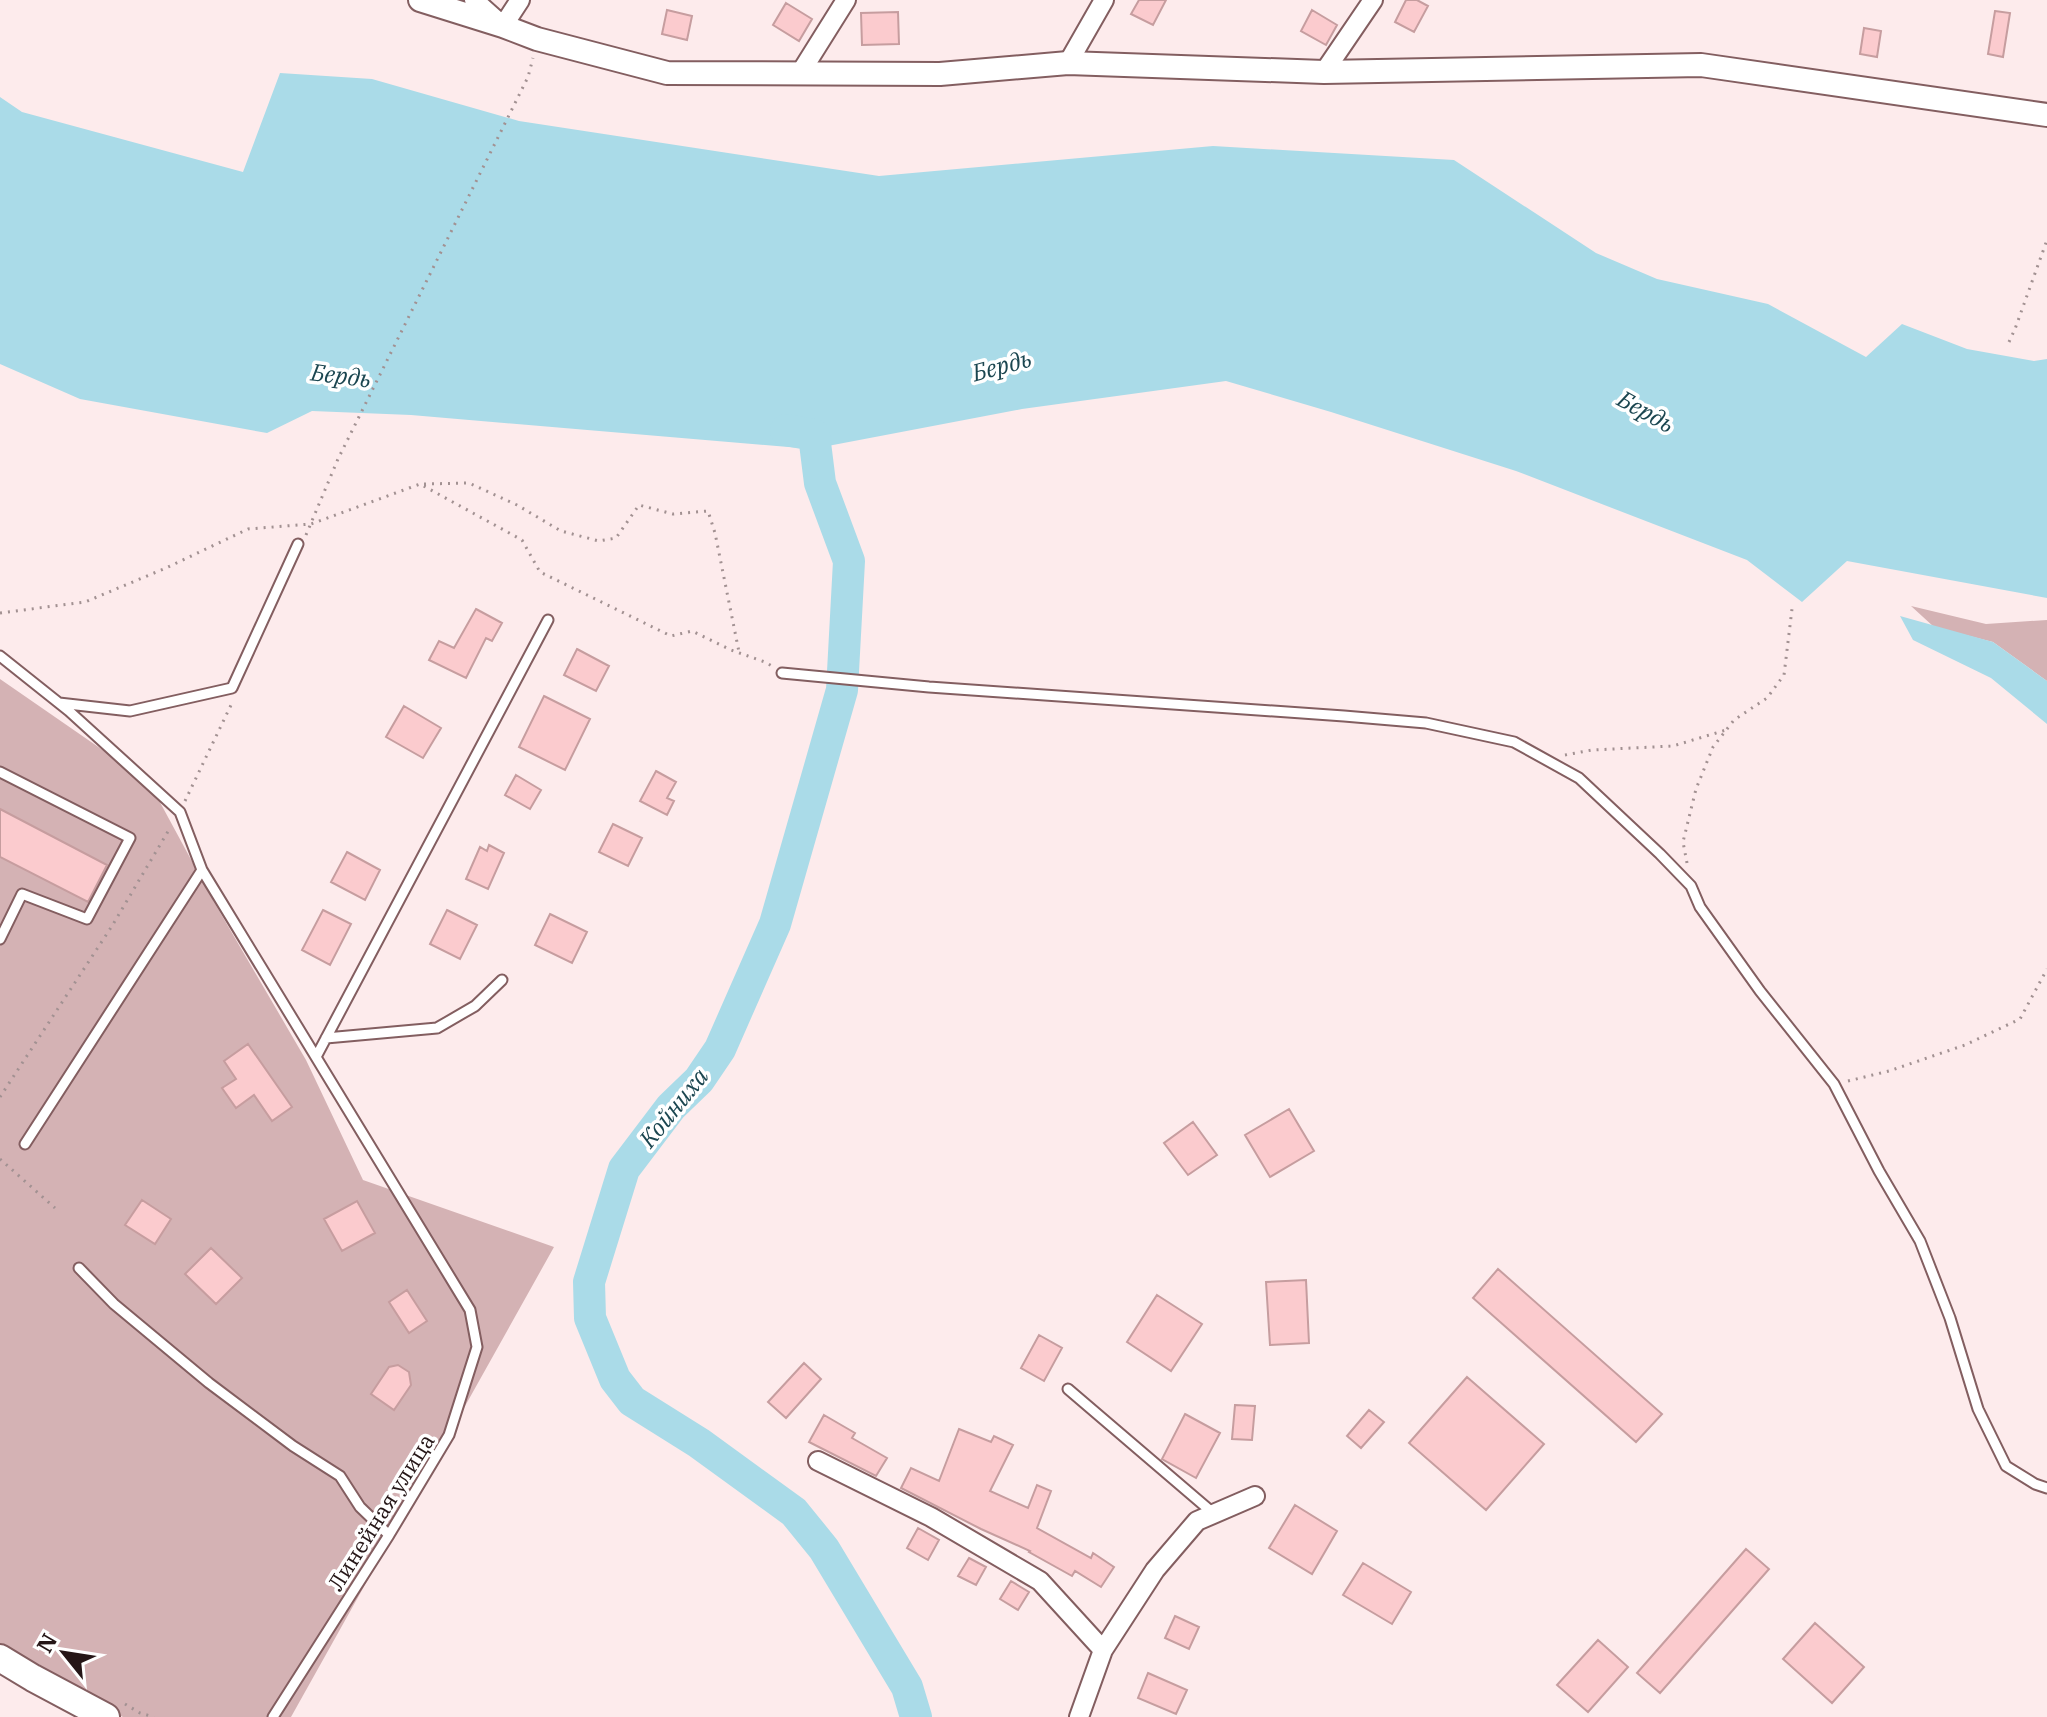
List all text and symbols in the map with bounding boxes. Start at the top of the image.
water label: Бердь [967,342,1035,389]
water label: Бердь [308,355,373,395]
water label: Бердь [1611,382,1681,440]
water label: Койниха [631,1061,715,1155]
street label: Линейная улица [321,1428,441,1596]
north arrow [24,1613,104,1693]
text: N [29,1628,63,1658]

